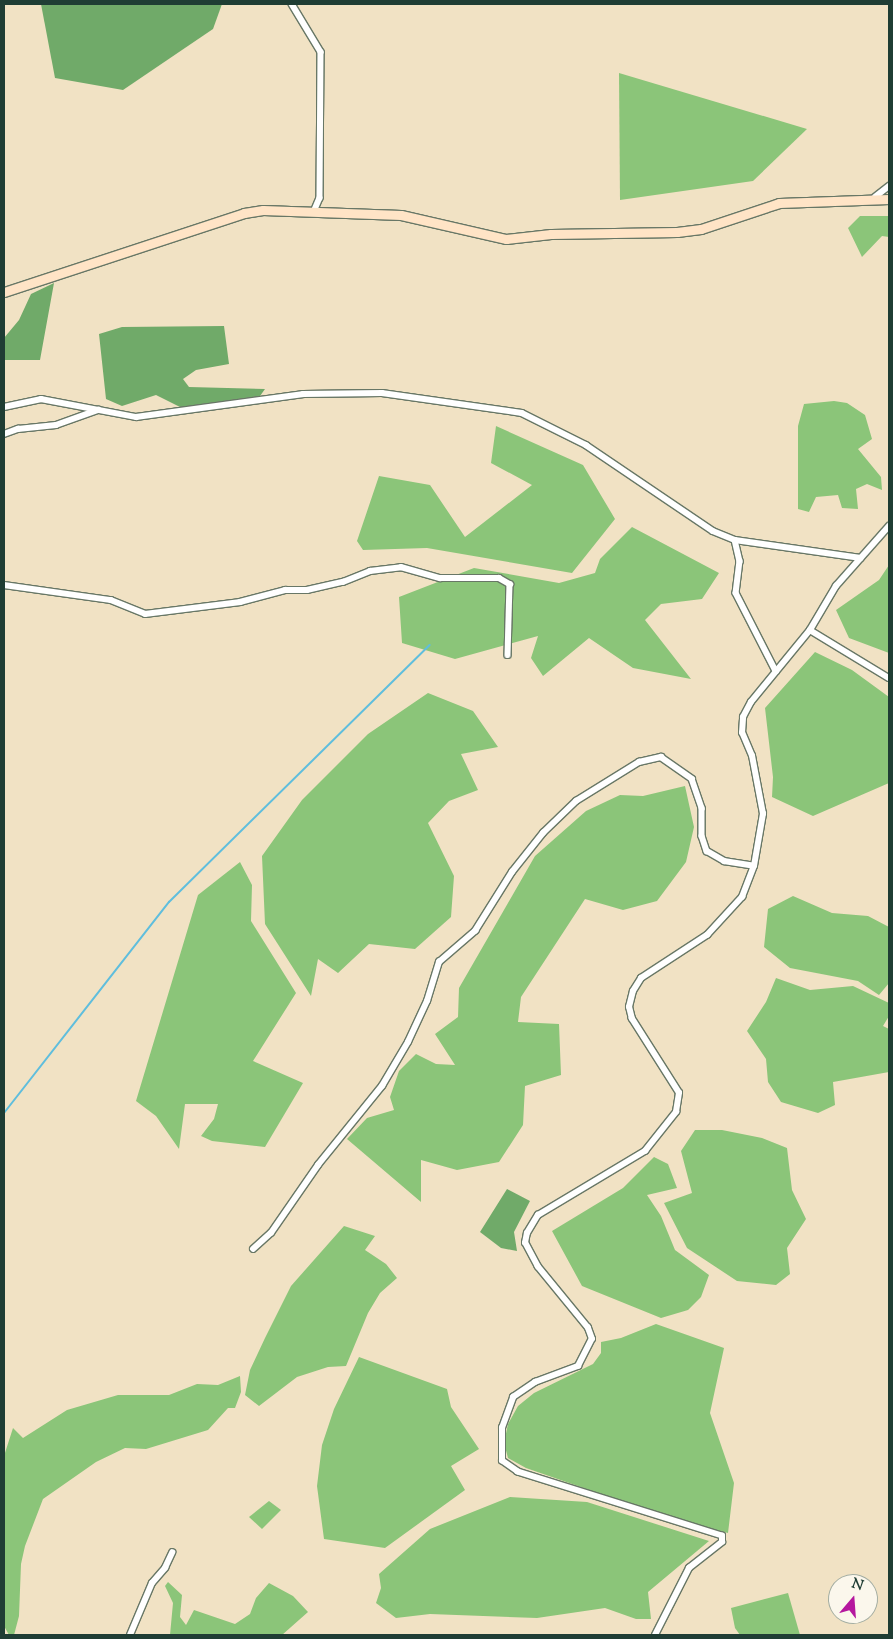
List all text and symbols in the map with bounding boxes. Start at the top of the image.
north arrow [828,1574,878,1624]
text: N [849,1574,866,1597]

